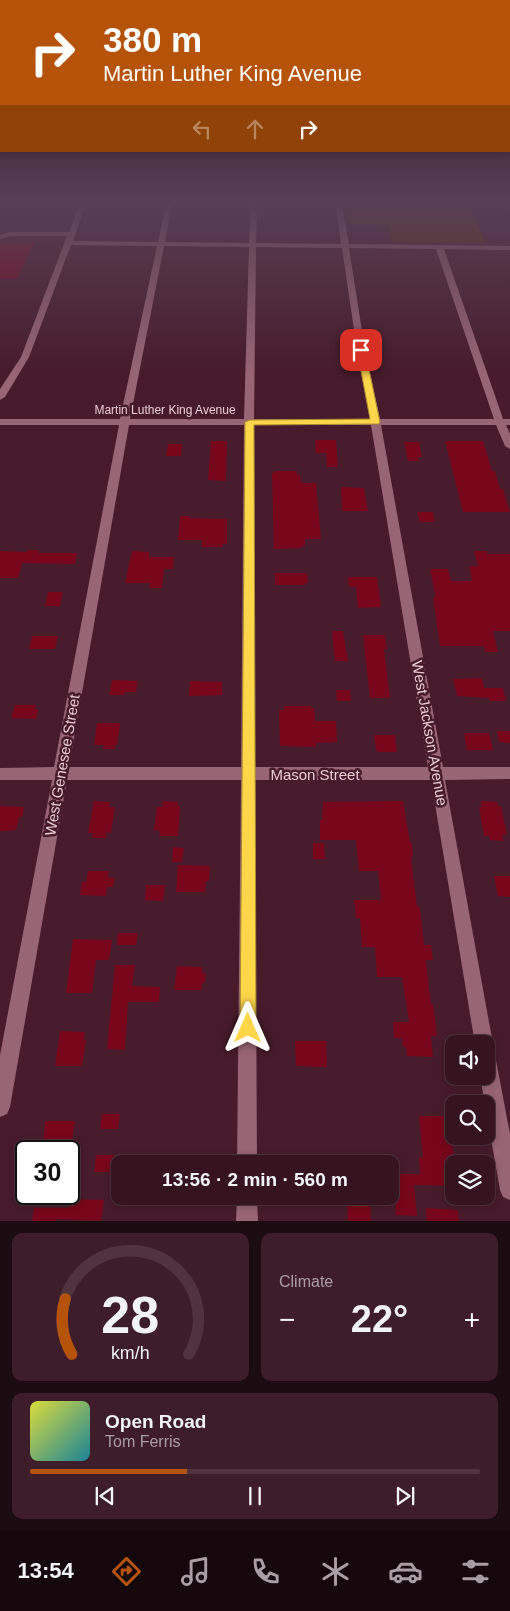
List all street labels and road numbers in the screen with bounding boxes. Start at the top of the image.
street label: Martin Luther King Avenue [94,403,236,417]
street label: West Jackson Avenue [409,659,451,807]
street label: West Genesee Street [41,692,83,837]
street label: Mason Street [270,766,360,783]

